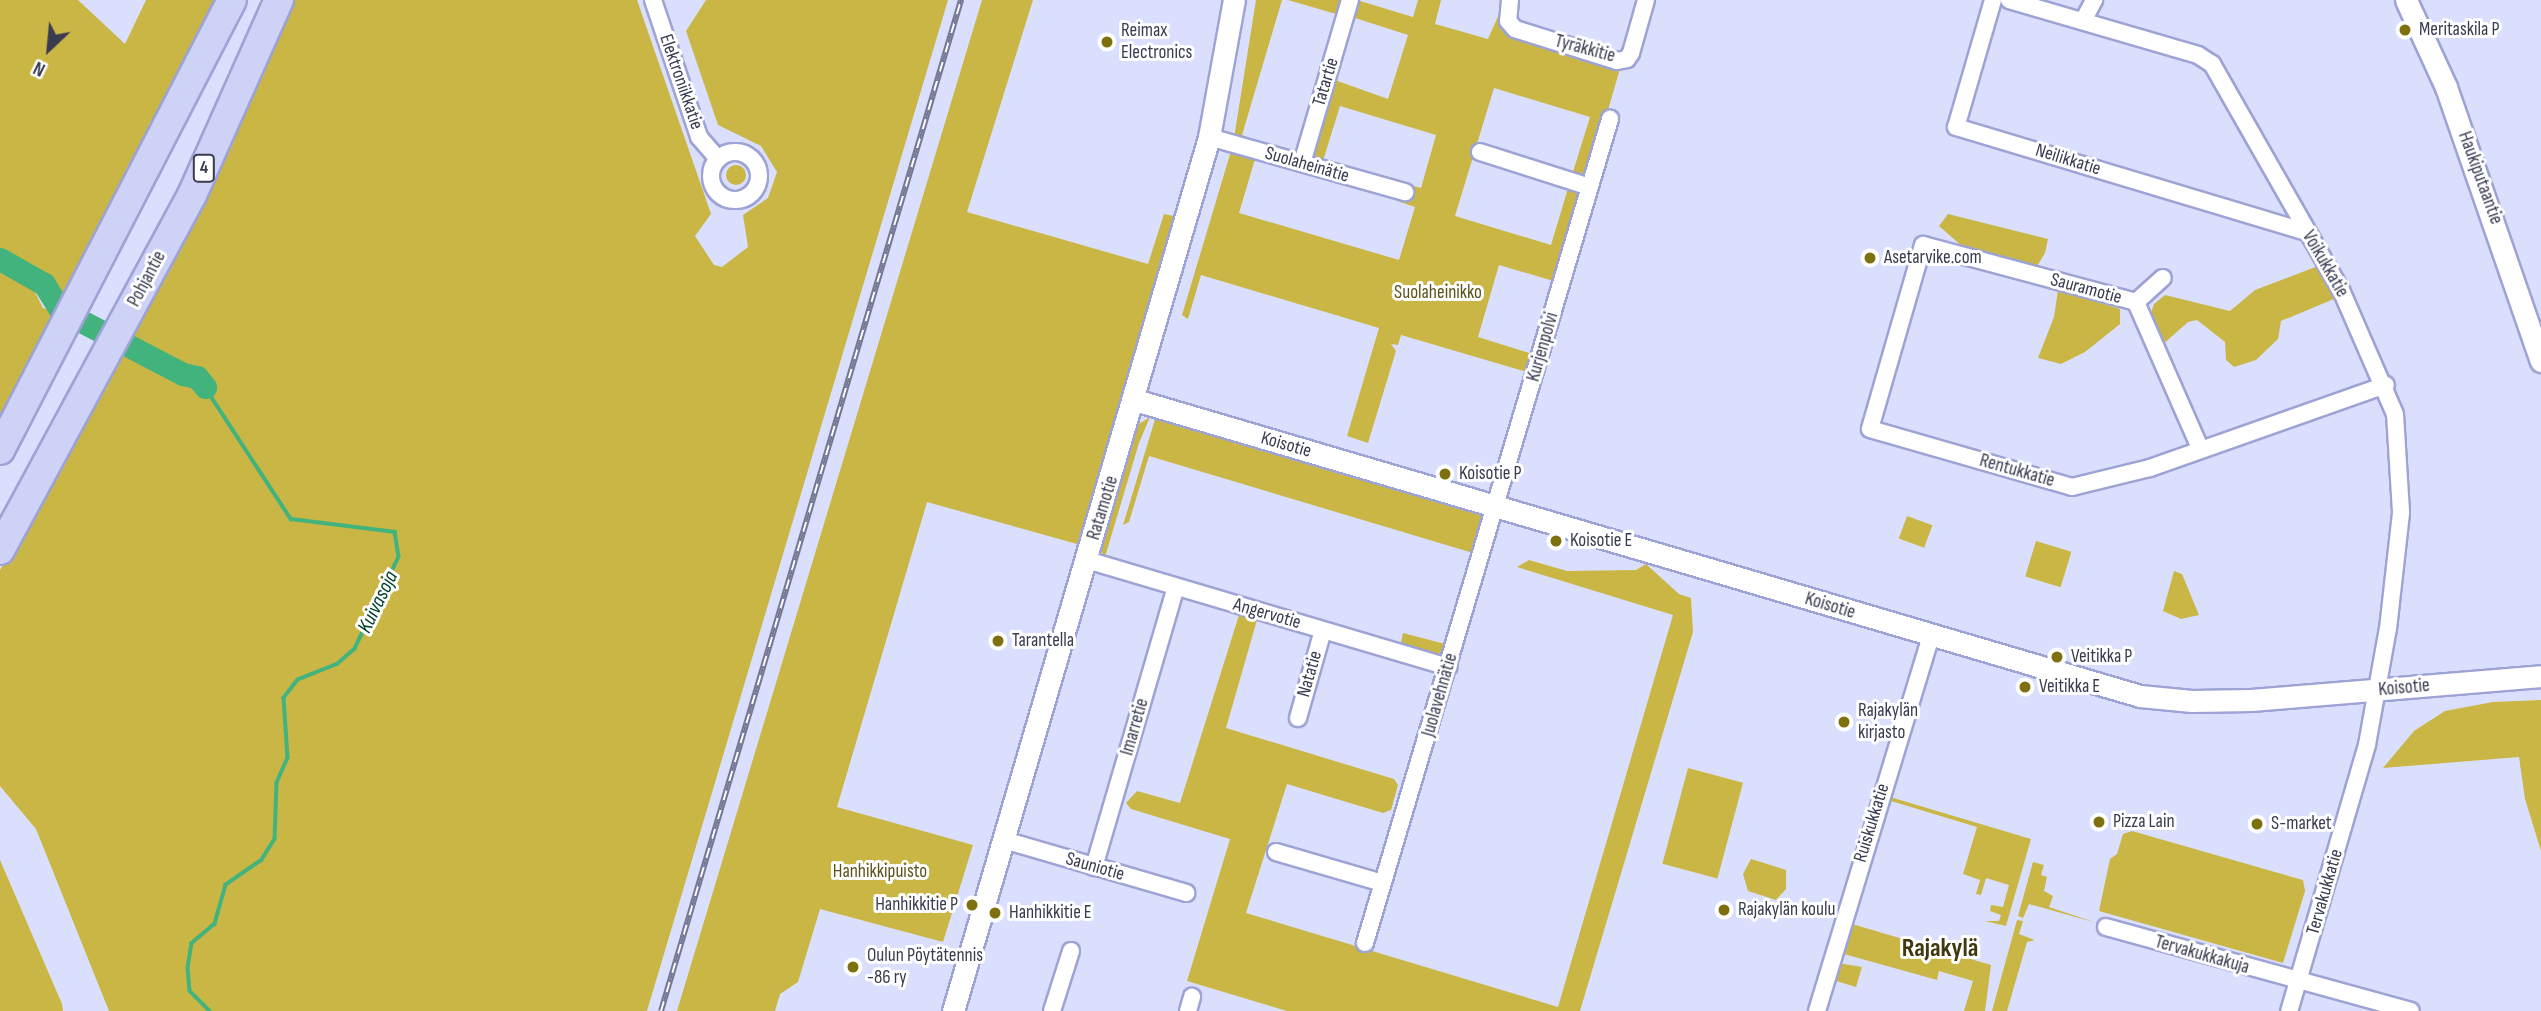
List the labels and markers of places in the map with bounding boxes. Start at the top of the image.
place label: Meritaskila P [2419,19,2499,41]
place label: Reimax Electronics [1121,20,1192,64]
marker: Meritaskila P [2397,22,2413,38]
marker: Reimax Electronics [1099,34,1115,50]
place label: Asetarvike.com [1884,247,1982,269]
marker: Asetarvike.com [1862,250,1878,266]
place label: Koisotie P [1459,463,1521,485]
marker: Koisotie P [1437,466,1453,482]
place label: Koisotie E [1570,530,1632,552]
marker: Koisotie E [1548,533,1564,549]
place label: Tarantella [1012,630,1074,652]
marker: Tarantella [990,633,1006,649]
place label: Veitikka P [2071,646,2132,668]
marker: Veitikka P [2049,649,2065,665]
place label: Veitikka E [2039,676,2100,698]
marker: Veitikka E [2017,679,2033,695]
place label: Rajakylän kirjasto [1858,700,1918,744]
marker: Rajakylän kirjasto [1836,714,1852,730]
place label: Pizza Lain [2113,811,2175,833]
place label: S-market [2271,813,2332,835]
marker: Pizza Lain [2091,814,2107,830]
marker: S-market [2249,816,2265,832]
place label: Hanhikkitie P [875,894,958,916]
marker: Hanhikkitie P [964,897,980,913]
place label: Rajakylän koulu [1738,899,1835,921]
place label: Hanhikkitie E [1009,902,1092,924]
marker: Rajakylän koulu [1716,902,1732,918]
marker: Hanhikkitie E [987,905,1003,921]
place label: Oulun Pöytätennis -86 ry [867,945,983,989]
marker: Oulun Pöytätennis -86 ry [845,959,861,975]

